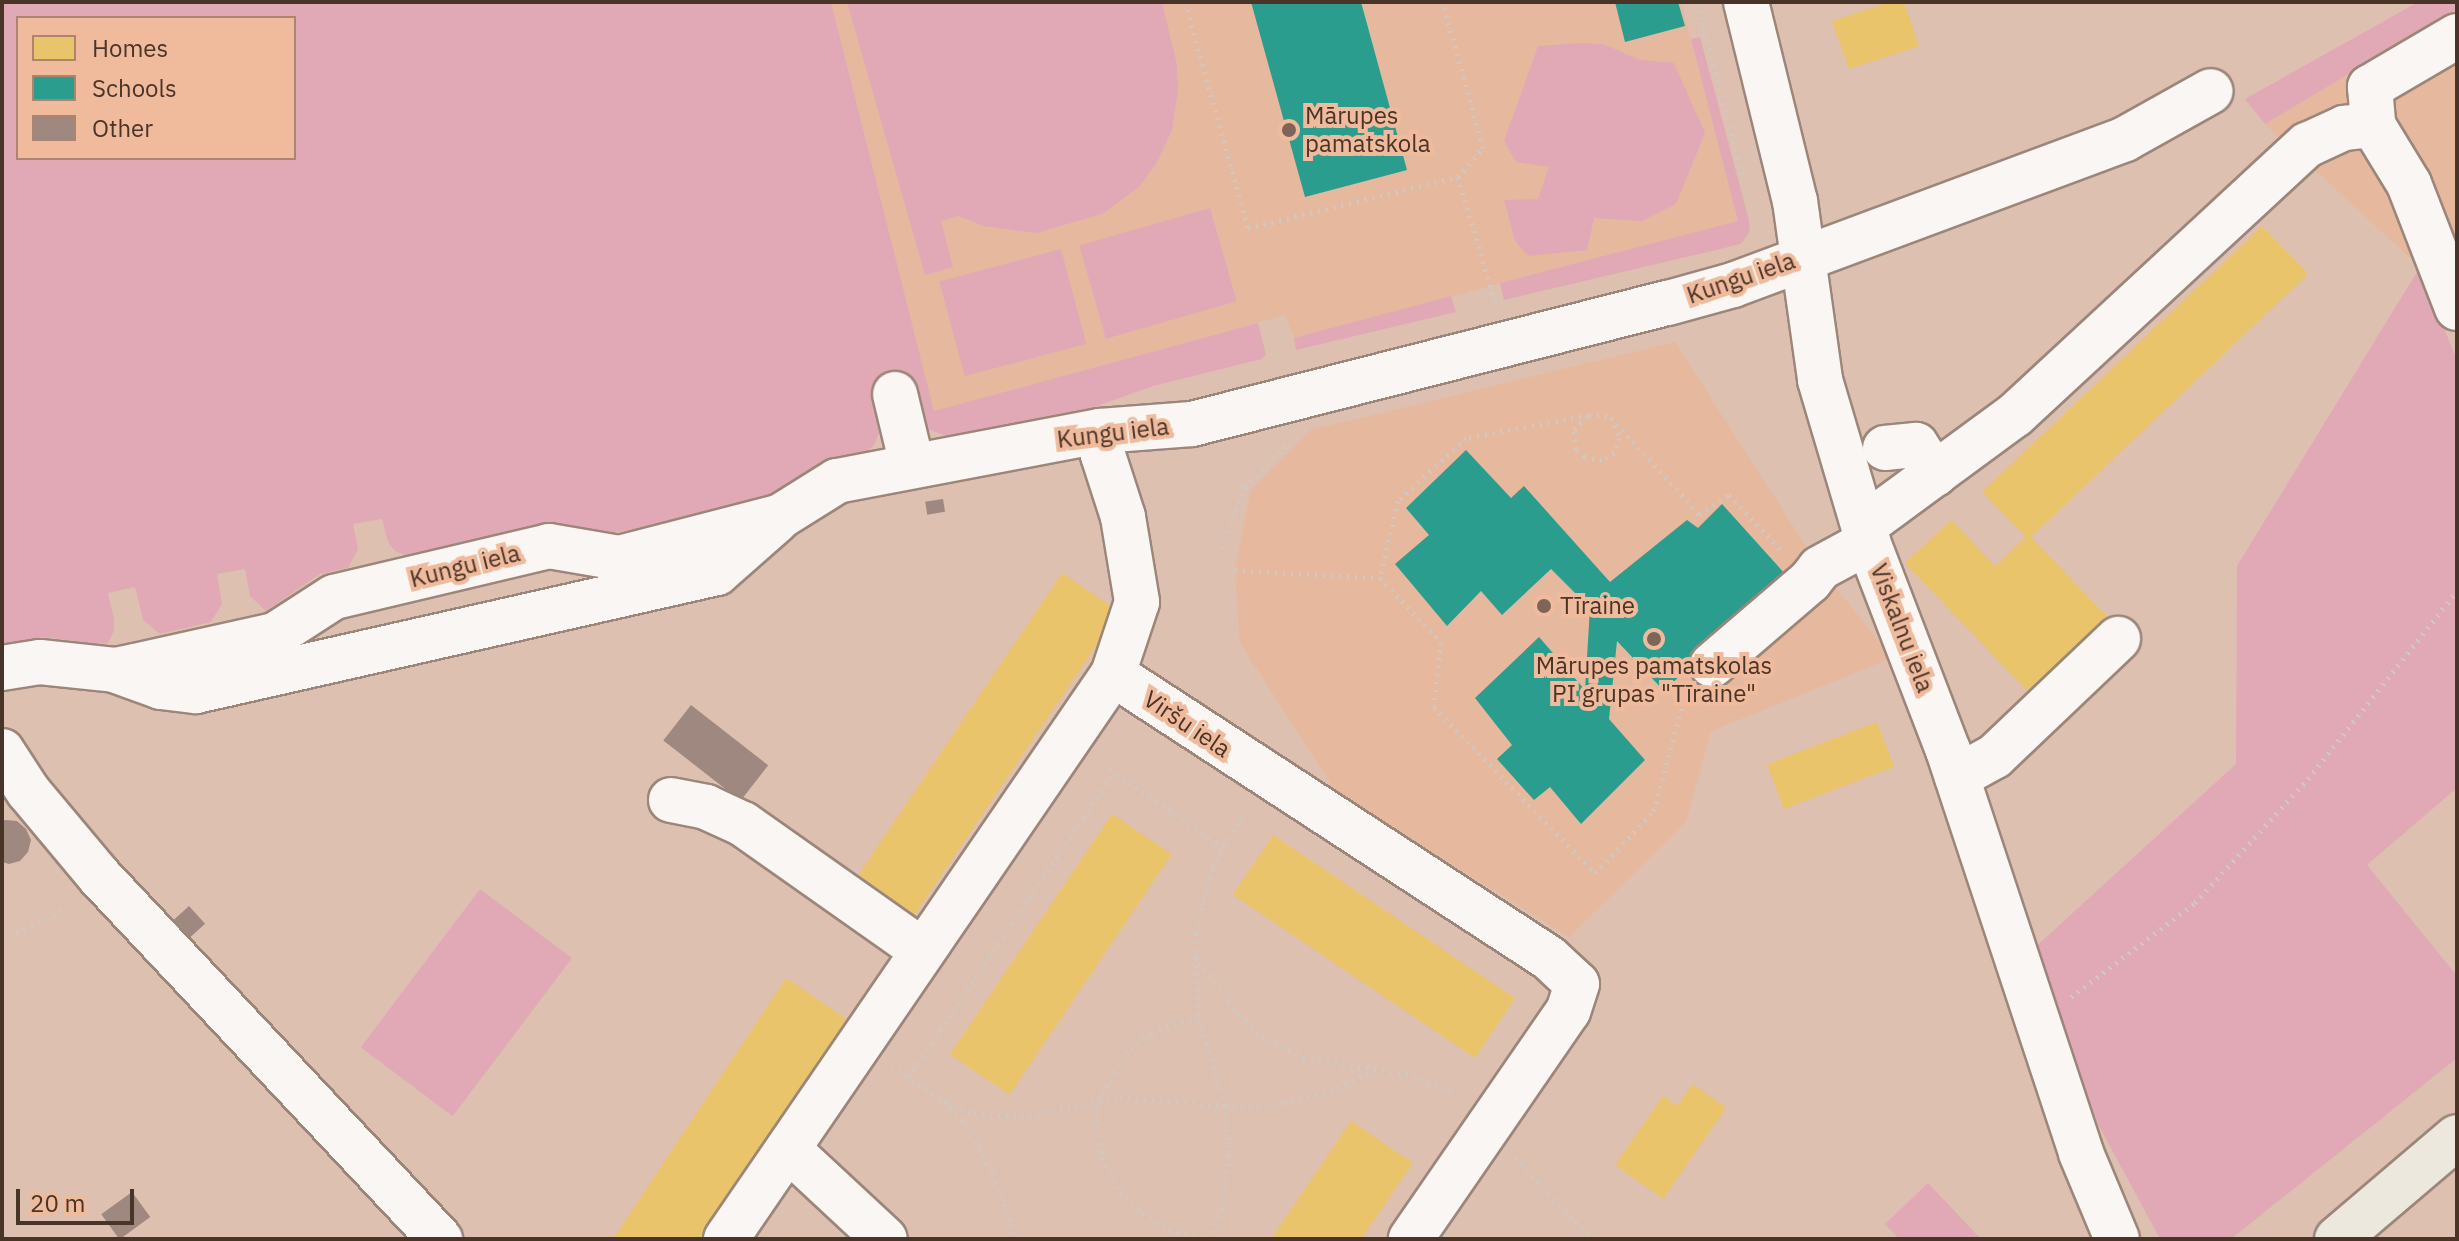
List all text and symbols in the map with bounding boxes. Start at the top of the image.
legend [16,16,296,160]
text: Homes [92,32,168,64]
text: Schools [92,72,177,104]
place label: Mārupes pamatskola [1305,102,1431,158]
text: Other [92,112,153,144]
marker: Mārupes pamatskola [1280,121,1298,139]
street label: Kungu iela [1683,246,1799,310]
street label: Kungu iela [1055,412,1171,454]
street label: Kungu iela [407,538,523,594]
street label: Viskalnu iela [1864,560,1940,696]
place label: Tīraine [1560,592,1635,620]
marker: Tīraine [1535,597,1553,615]
marker: Mārupes pamatskolas PI grupas "Tīraine" [1645,630,1663,648]
place label: Mārupes pamatskolas PI grupas "Tīraine" [1536,652,1772,708]
street label: Viršu iela [1138,684,1236,764]
scale bar [20,1173,138,1223]
text: 20 m [30,1187,85,1219]

